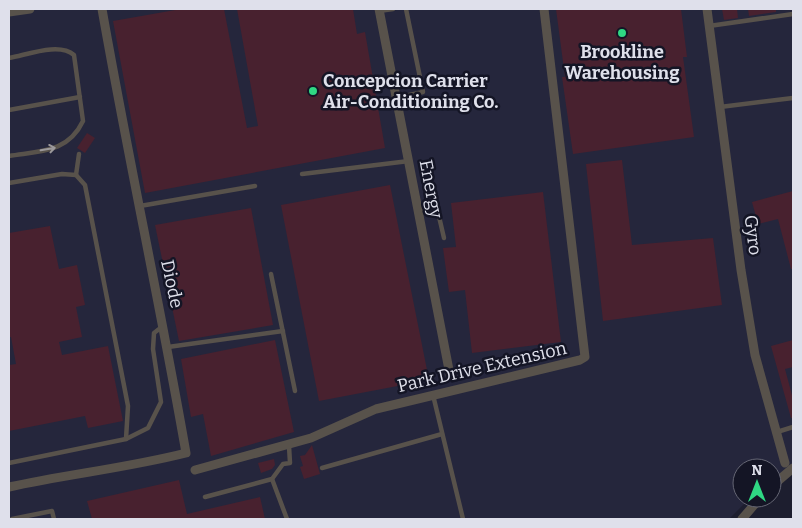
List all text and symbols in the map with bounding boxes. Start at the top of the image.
marker: Brookline Warehousing [616,27,628,39]
place label: Brookline Warehousing [565,41,680,84]
place label: Concepcion Carrier Air-Conditioning Co. [323,70,498,113]
marker: Concepcion Carrier Air-Conditioning Co. [307,85,319,97]
one-way arrow [39,144,55,153]
street label: Energy [415,158,448,221]
street label: Gyro [740,214,766,256]
street label: Diode [156,258,188,310]
street label: Park Drive Extension [395,337,569,397]
north arrow [732,458,782,508]
text: N [752,462,763,479]

